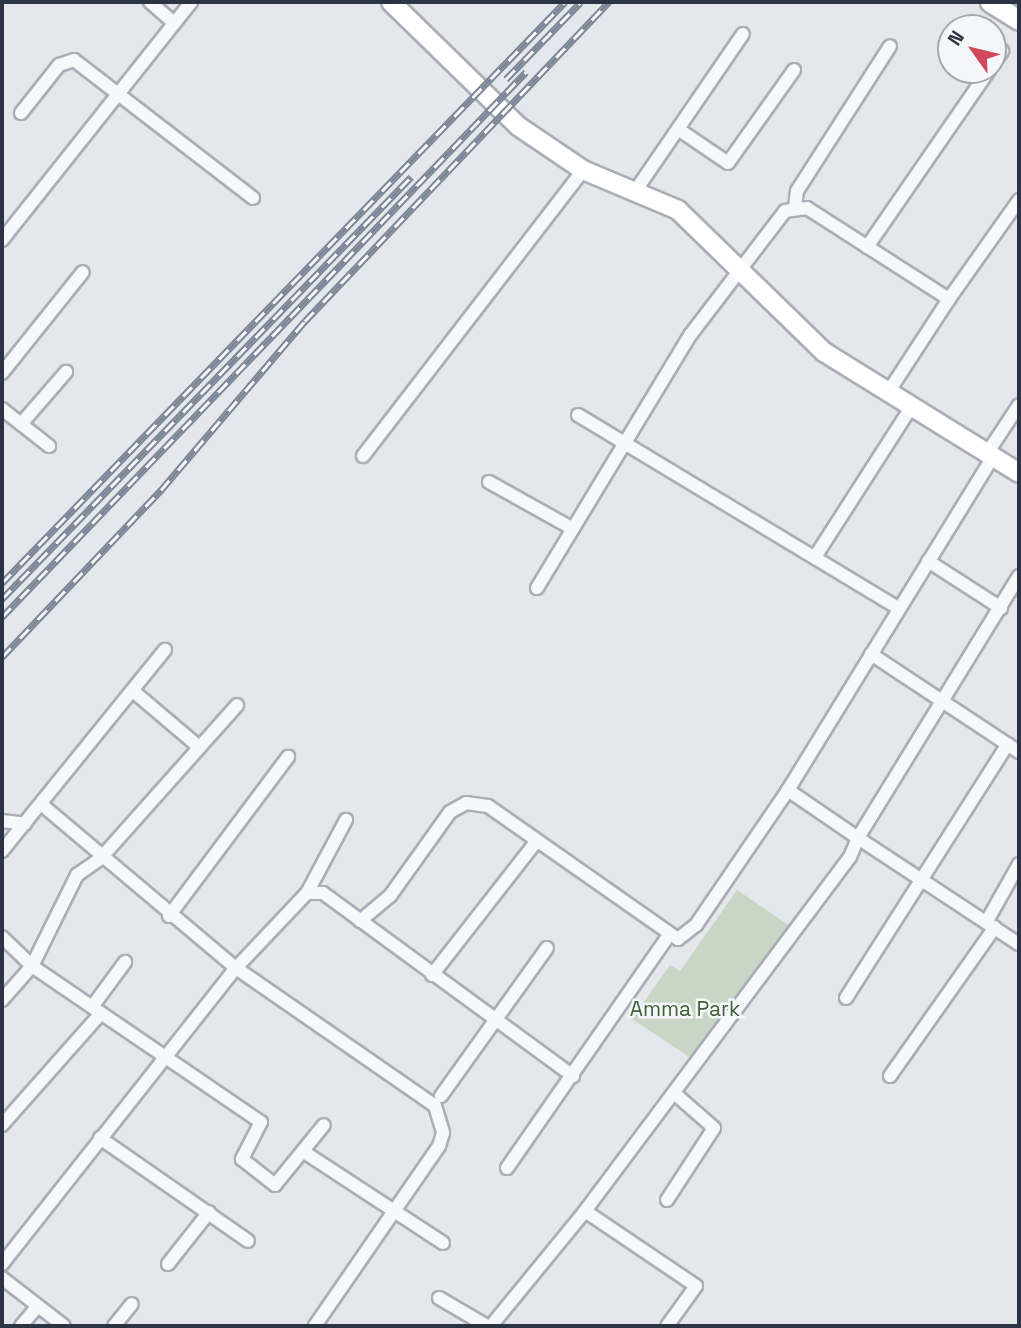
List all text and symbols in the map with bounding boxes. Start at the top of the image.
north arrow [937,14,1007,84]
text: N [942,26,970,50]
park label: Amma Park [630,996,740,1022]

